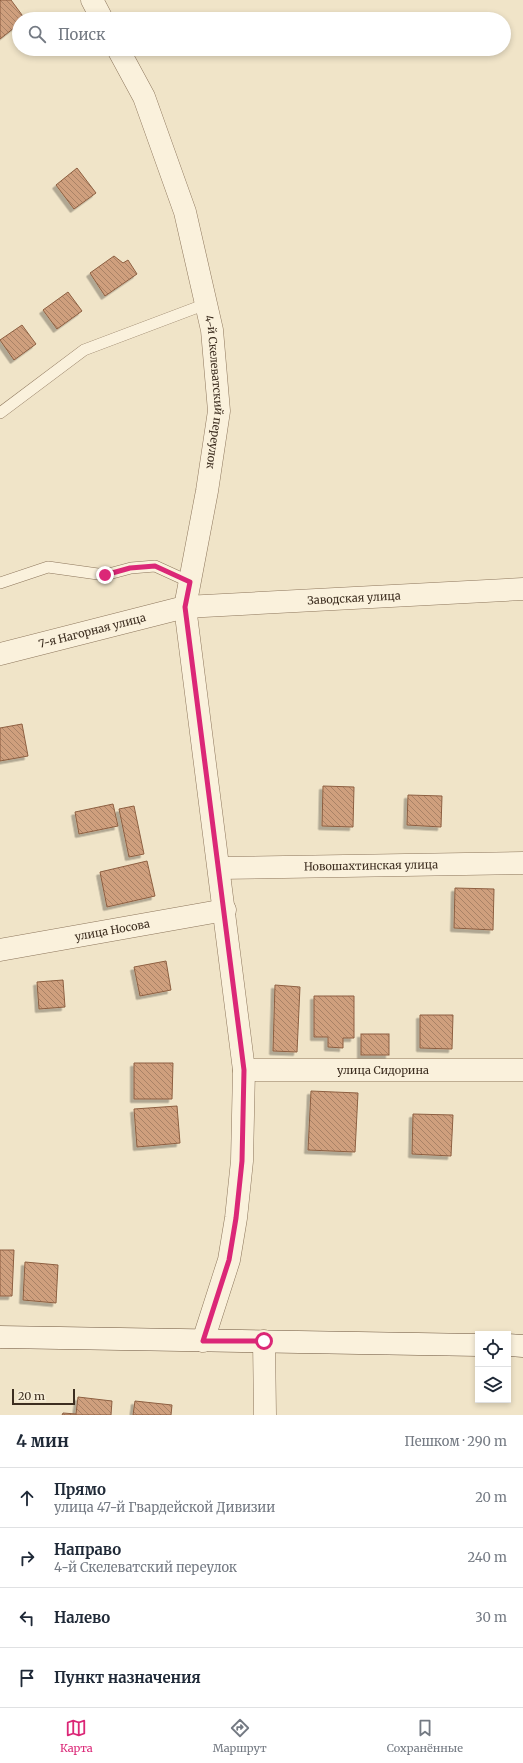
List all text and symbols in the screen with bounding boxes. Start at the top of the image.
search box [12,12,511,56]
icon: search [26,23,48,45]
text: Поиск [58,25,105,44]
street label: 4-й Скелеватский переулок [202,314,226,470]
route end [96,566,114,584]
street label: Заводская улица [307,589,401,607]
street label: 7-я Нагорная улица [37,610,147,651]
street label: Новошахтинская улица [304,857,438,874]
street label: улица Носова [74,916,151,944]
street label: улица Сидорина [337,1063,429,1077]
map controls [475,1331,511,1403]
button: locate [475,1331,511,1367]
route start [255,1332,273,1350]
button: layers [475,1367,511,1403]
scale bar [12,1387,75,1406]
text: 20 m [18,1389,45,1403]
text: 4 мин [16,1430,69,1452]
text: Пешком · 290 m [405,1433,507,1450]
text: Прямо [54,1480,106,1499]
icon: ahead [16,1487,38,1509]
text: 20 m [475,1489,507,1506]
text: улица 47-й Гвардейской Дивизии [54,1499,275,1516]
text: Направо [54,1540,121,1559]
icon: right [16,1547,38,1569]
text: 240 m [467,1549,507,1566]
text: 4-й Скелеватский переулок [54,1559,237,1576]
icon: left [16,1607,38,1629]
text: Налево [54,1608,110,1627]
text: 30 m [475,1609,507,1626]
icon: arrive [16,1667,38,1689]
text: Пункт назначения [54,1668,201,1687]
tab: Карта [60,1717,93,1755]
tab: Маршрут [213,1717,267,1755]
tab: Сохранённые [387,1717,463,1755]

